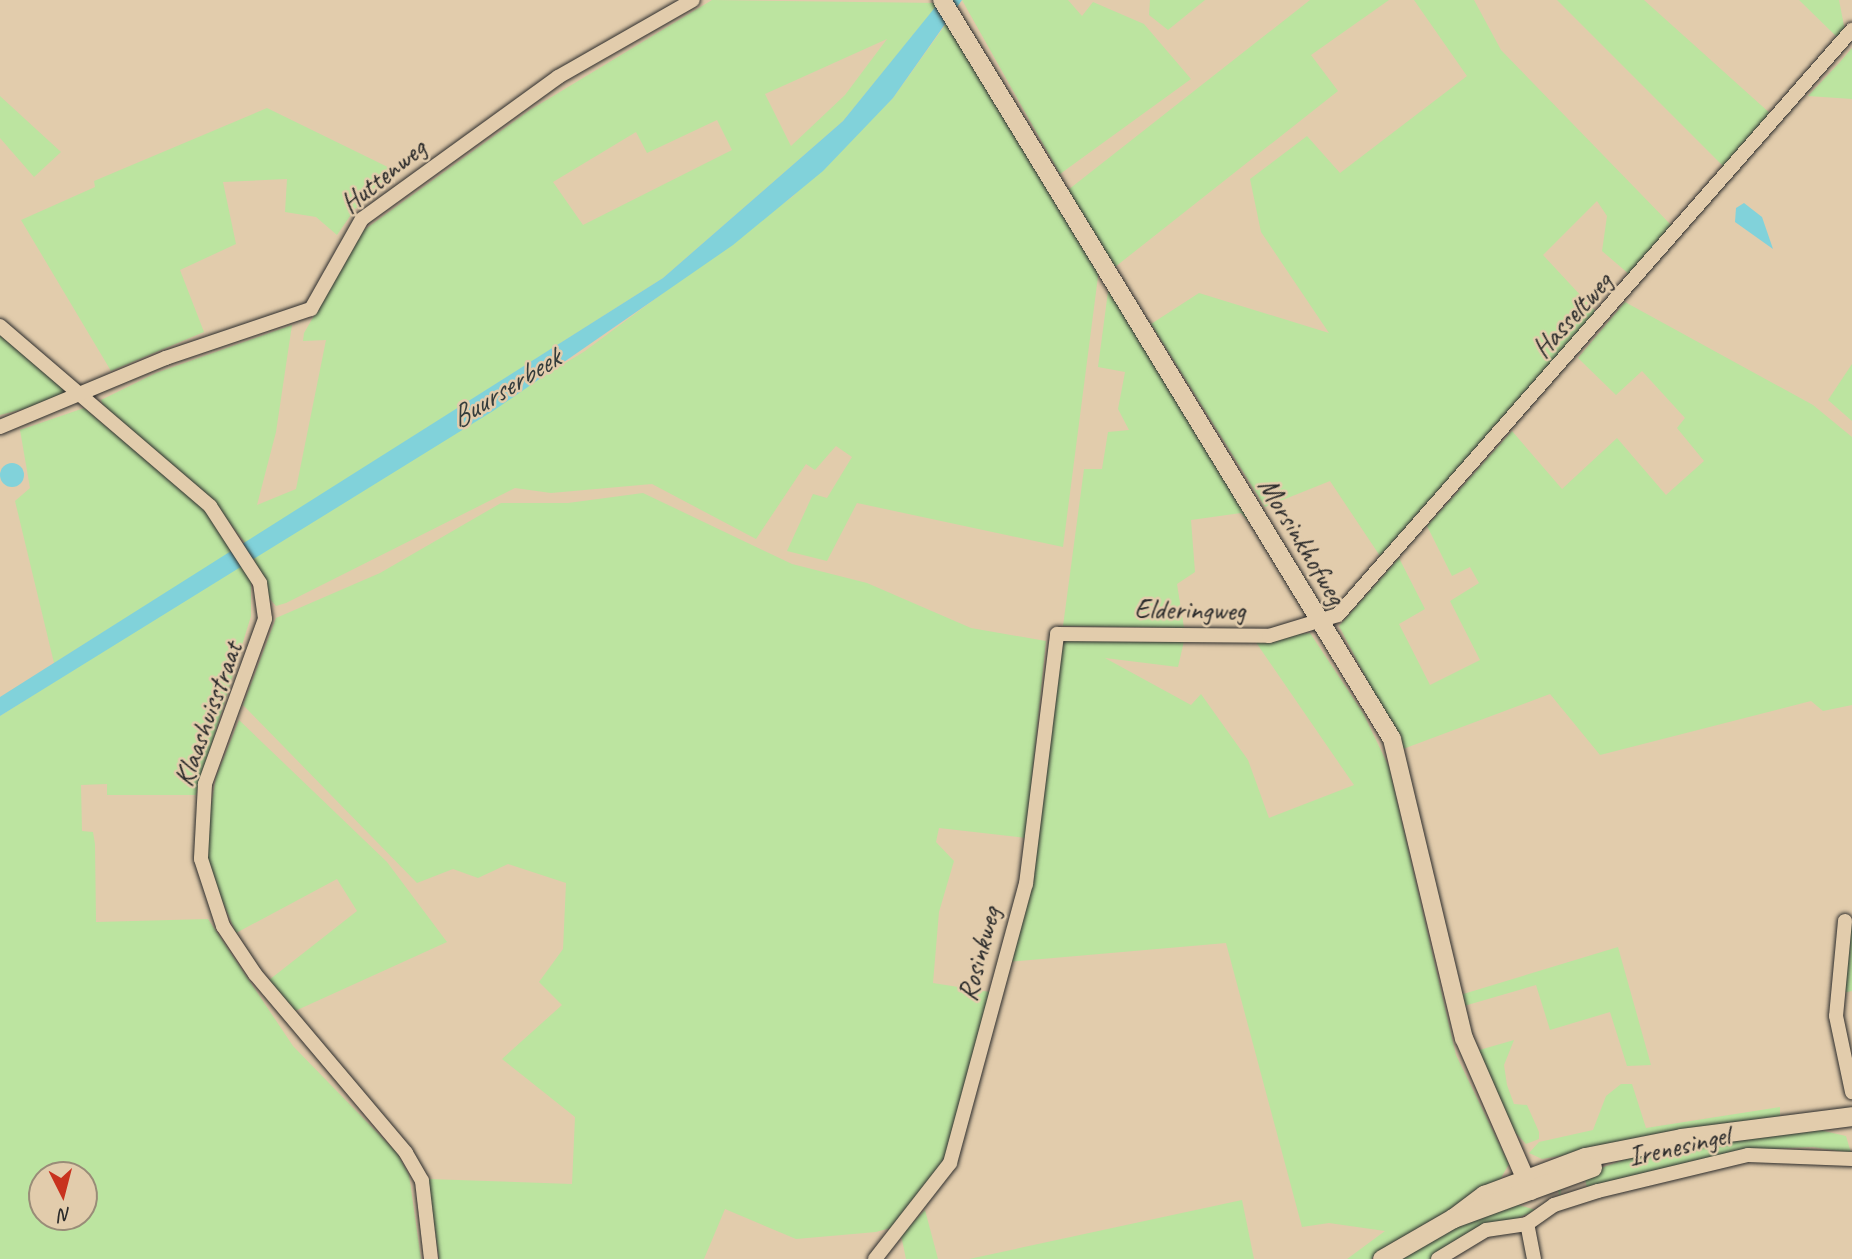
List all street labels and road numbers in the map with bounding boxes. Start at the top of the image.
street label: Huttenweg [334,132,432,220]
street label: Hasseltweg [1525,265,1619,365]
street label: Morsinkhofweg [1251,471,1353,611]
street label: Elderingweg [1134,592,1246,628]
street label: Klaashuisstraat [166,637,250,791]
street label: Rosinkweg [950,903,1008,1005]
street label: Irenesingel [1625,1118,1733,1174]

